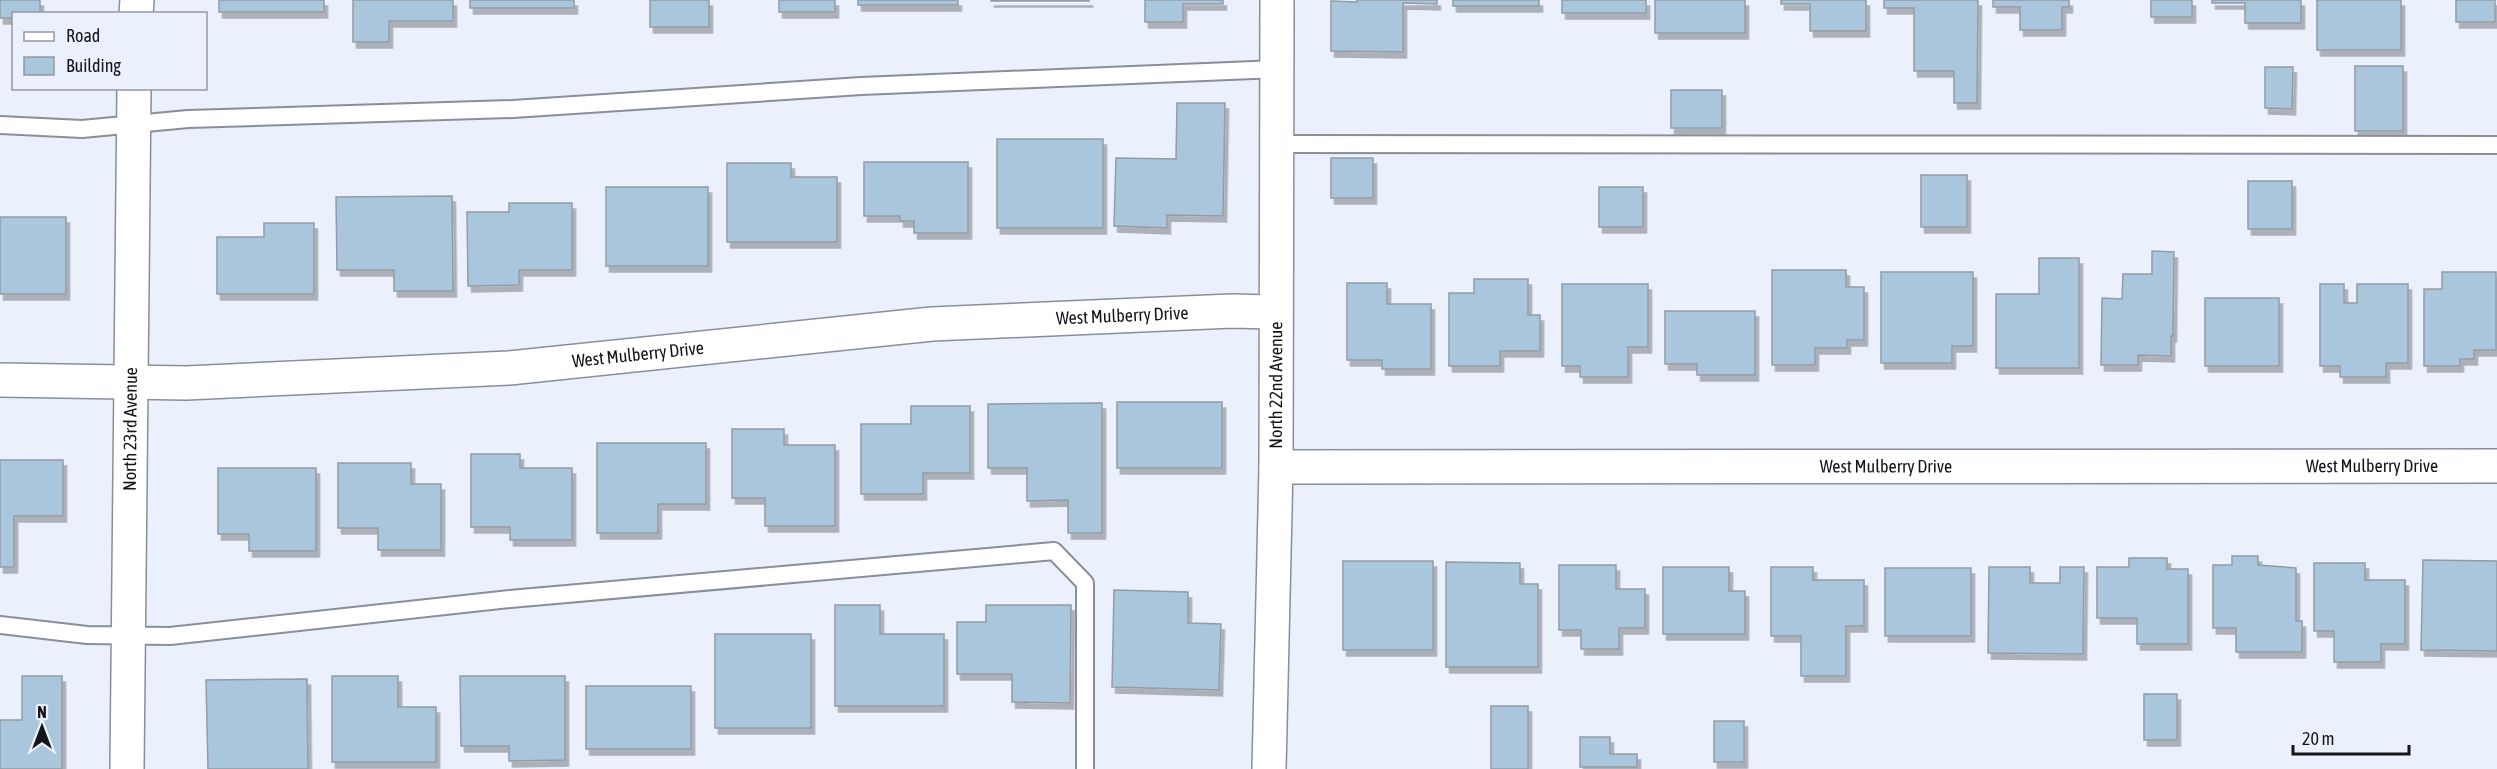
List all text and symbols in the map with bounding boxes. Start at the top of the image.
legend [12,12,207,90]
text: Road [66,25,100,46]
text: Building [66,55,121,76]
street label: West Mulberry Drive [1056,302,1189,329]
street label: North 22nd Avenue [1265,321,1286,449]
street label: West Mulberry Drive [571,337,705,371]
street label: North 23rd Avenue [119,367,141,491]
street label: West Mulberry Drive [1820,455,1952,477]
street label: West Mulberry Drive [2306,455,2438,476]
north arrow [12,697,72,757]
text: N [37,703,47,721]
scale bar [2293,718,2408,756]
text: 20 m [2302,728,2334,749]

